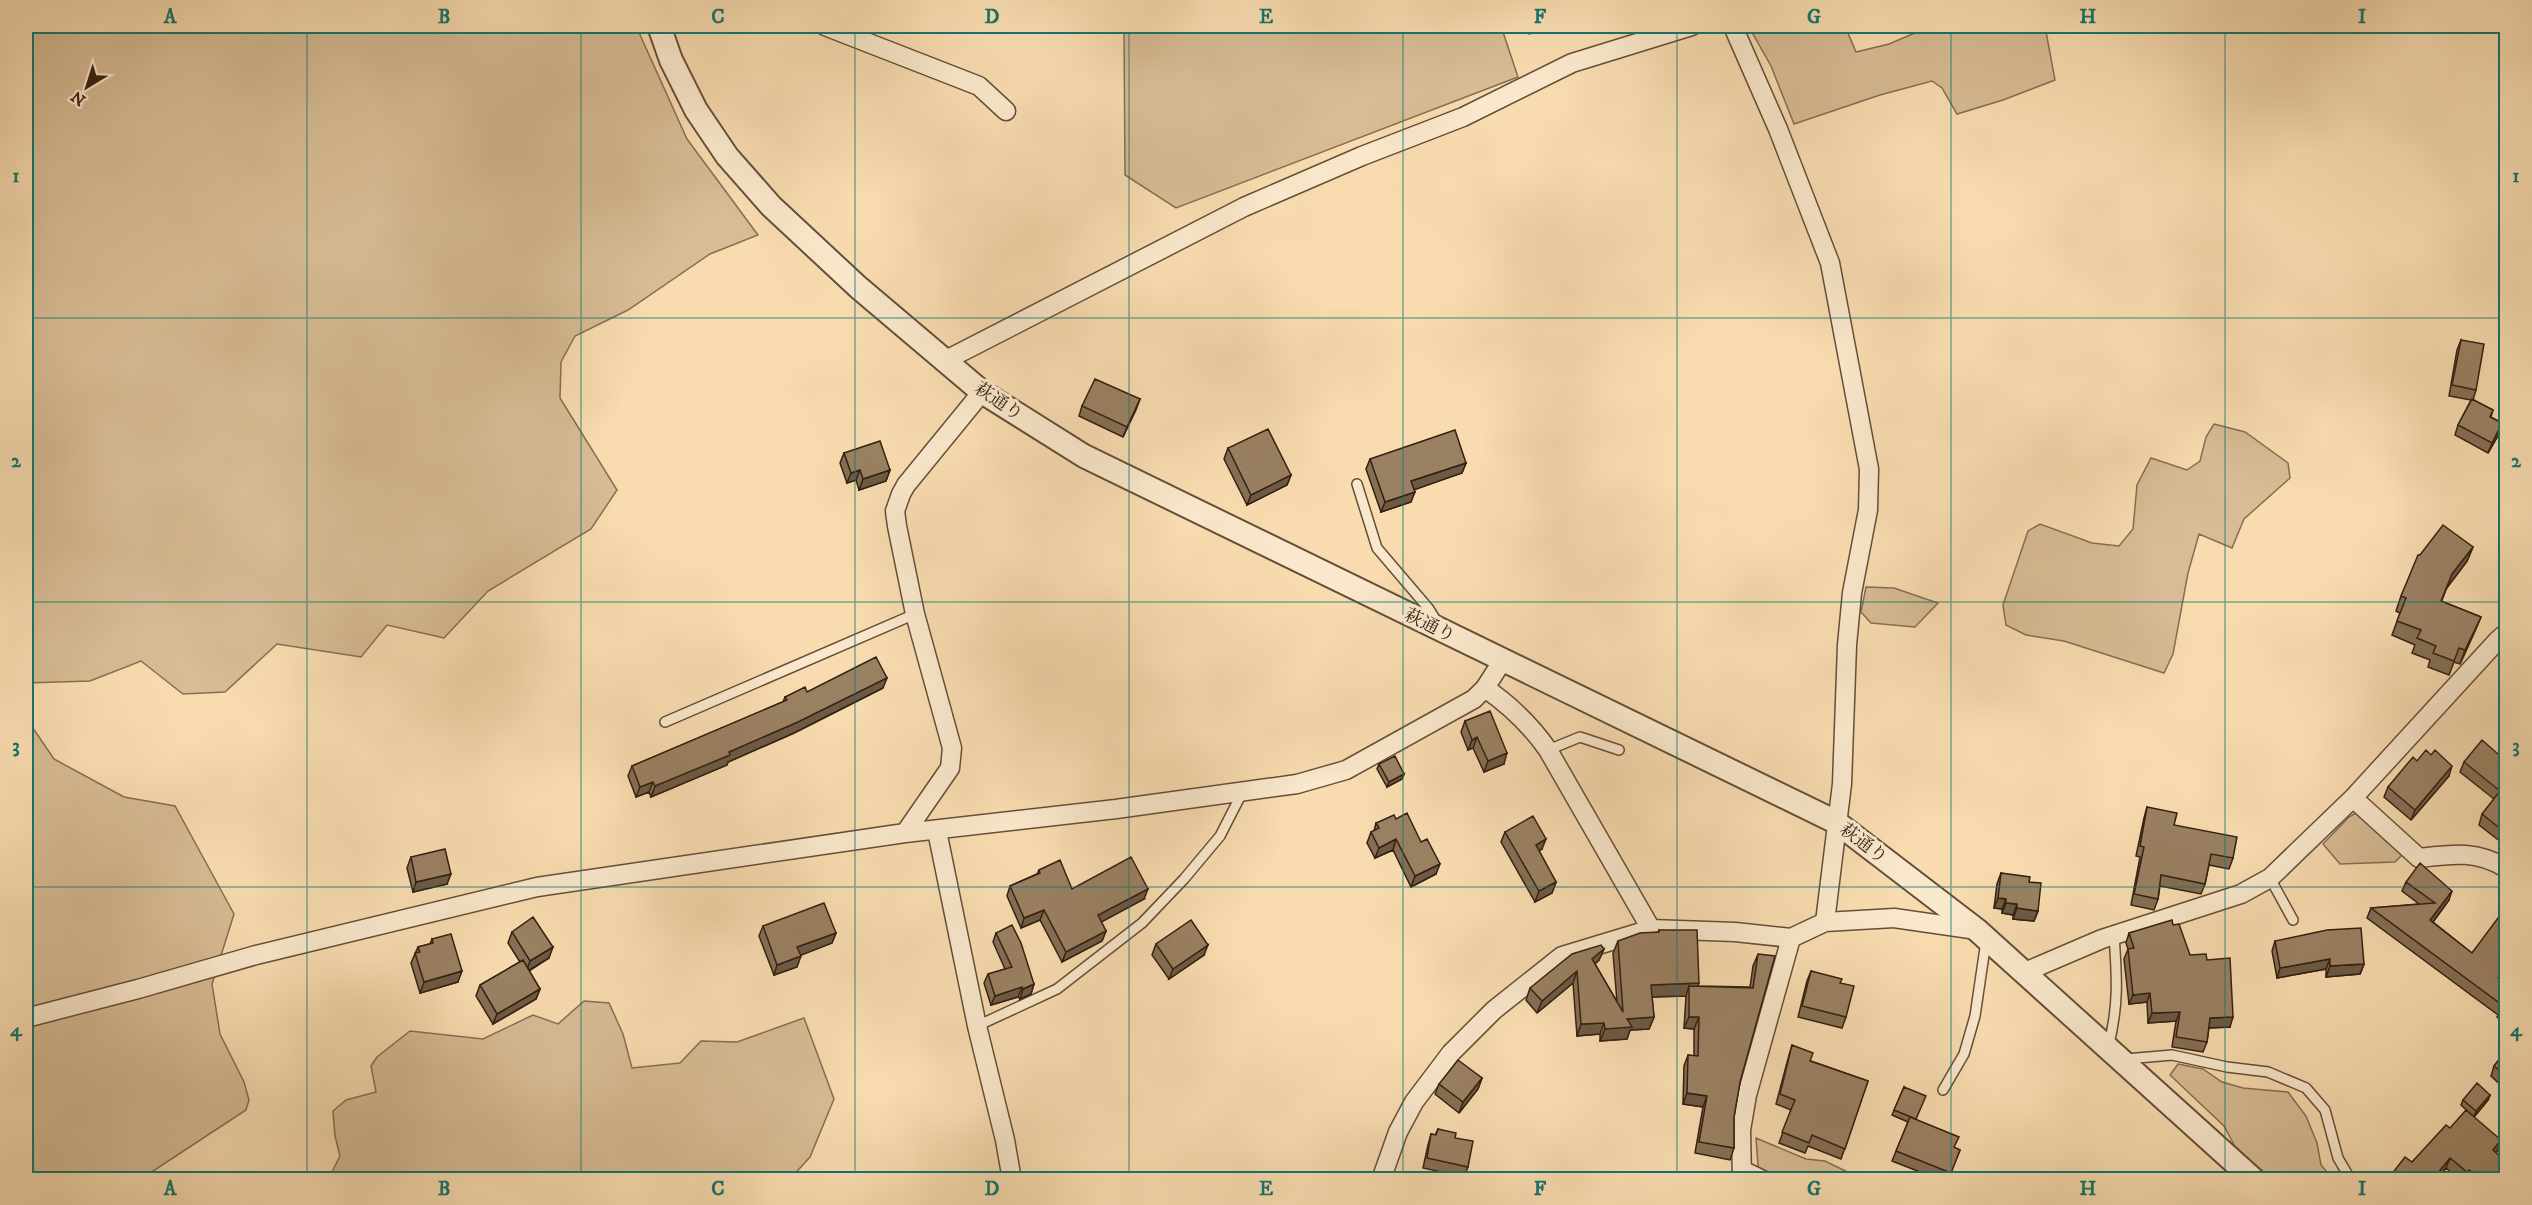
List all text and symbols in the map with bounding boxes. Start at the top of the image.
text: A [163,5,178,30]
text: B [438,5,450,30]
text: C [711,5,725,30]
text: D [985,5,1000,30]
text: E [1259,5,1273,30]
text: F [1534,5,1547,30]
text: G [1807,5,1821,30]
text: H [2080,5,2097,30]
text: I [2358,5,2366,30]
north arrow [57,57,117,117]
text: N [67,86,90,110]
text: 1 [12,164,20,189]
text: 1 [2512,164,2520,189]
street label: 萩通り [970,378,1027,426]
text: 2 [11,449,22,474]
text: 2 [2511,449,2522,474]
street label: 萩通り [1400,604,1459,648]
text: 3 [12,734,20,759]
text: 3 [2512,734,2520,759]
street label: 萩通り [1835,819,1892,869]
text: 4 [10,1018,23,1043]
text: 4 [2510,1018,2523,1043]
text: A [163,1177,178,1202]
text: B [438,1177,450,1202]
text: C [711,1177,725,1202]
text: D [985,1177,1000,1202]
text: E [1259,1177,1273,1202]
text: F [1534,1177,1547,1202]
text: G [1807,1177,1821,1202]
text: H [2080,1177,2097,1202]
text: I [2358,1177,2366,1202]

